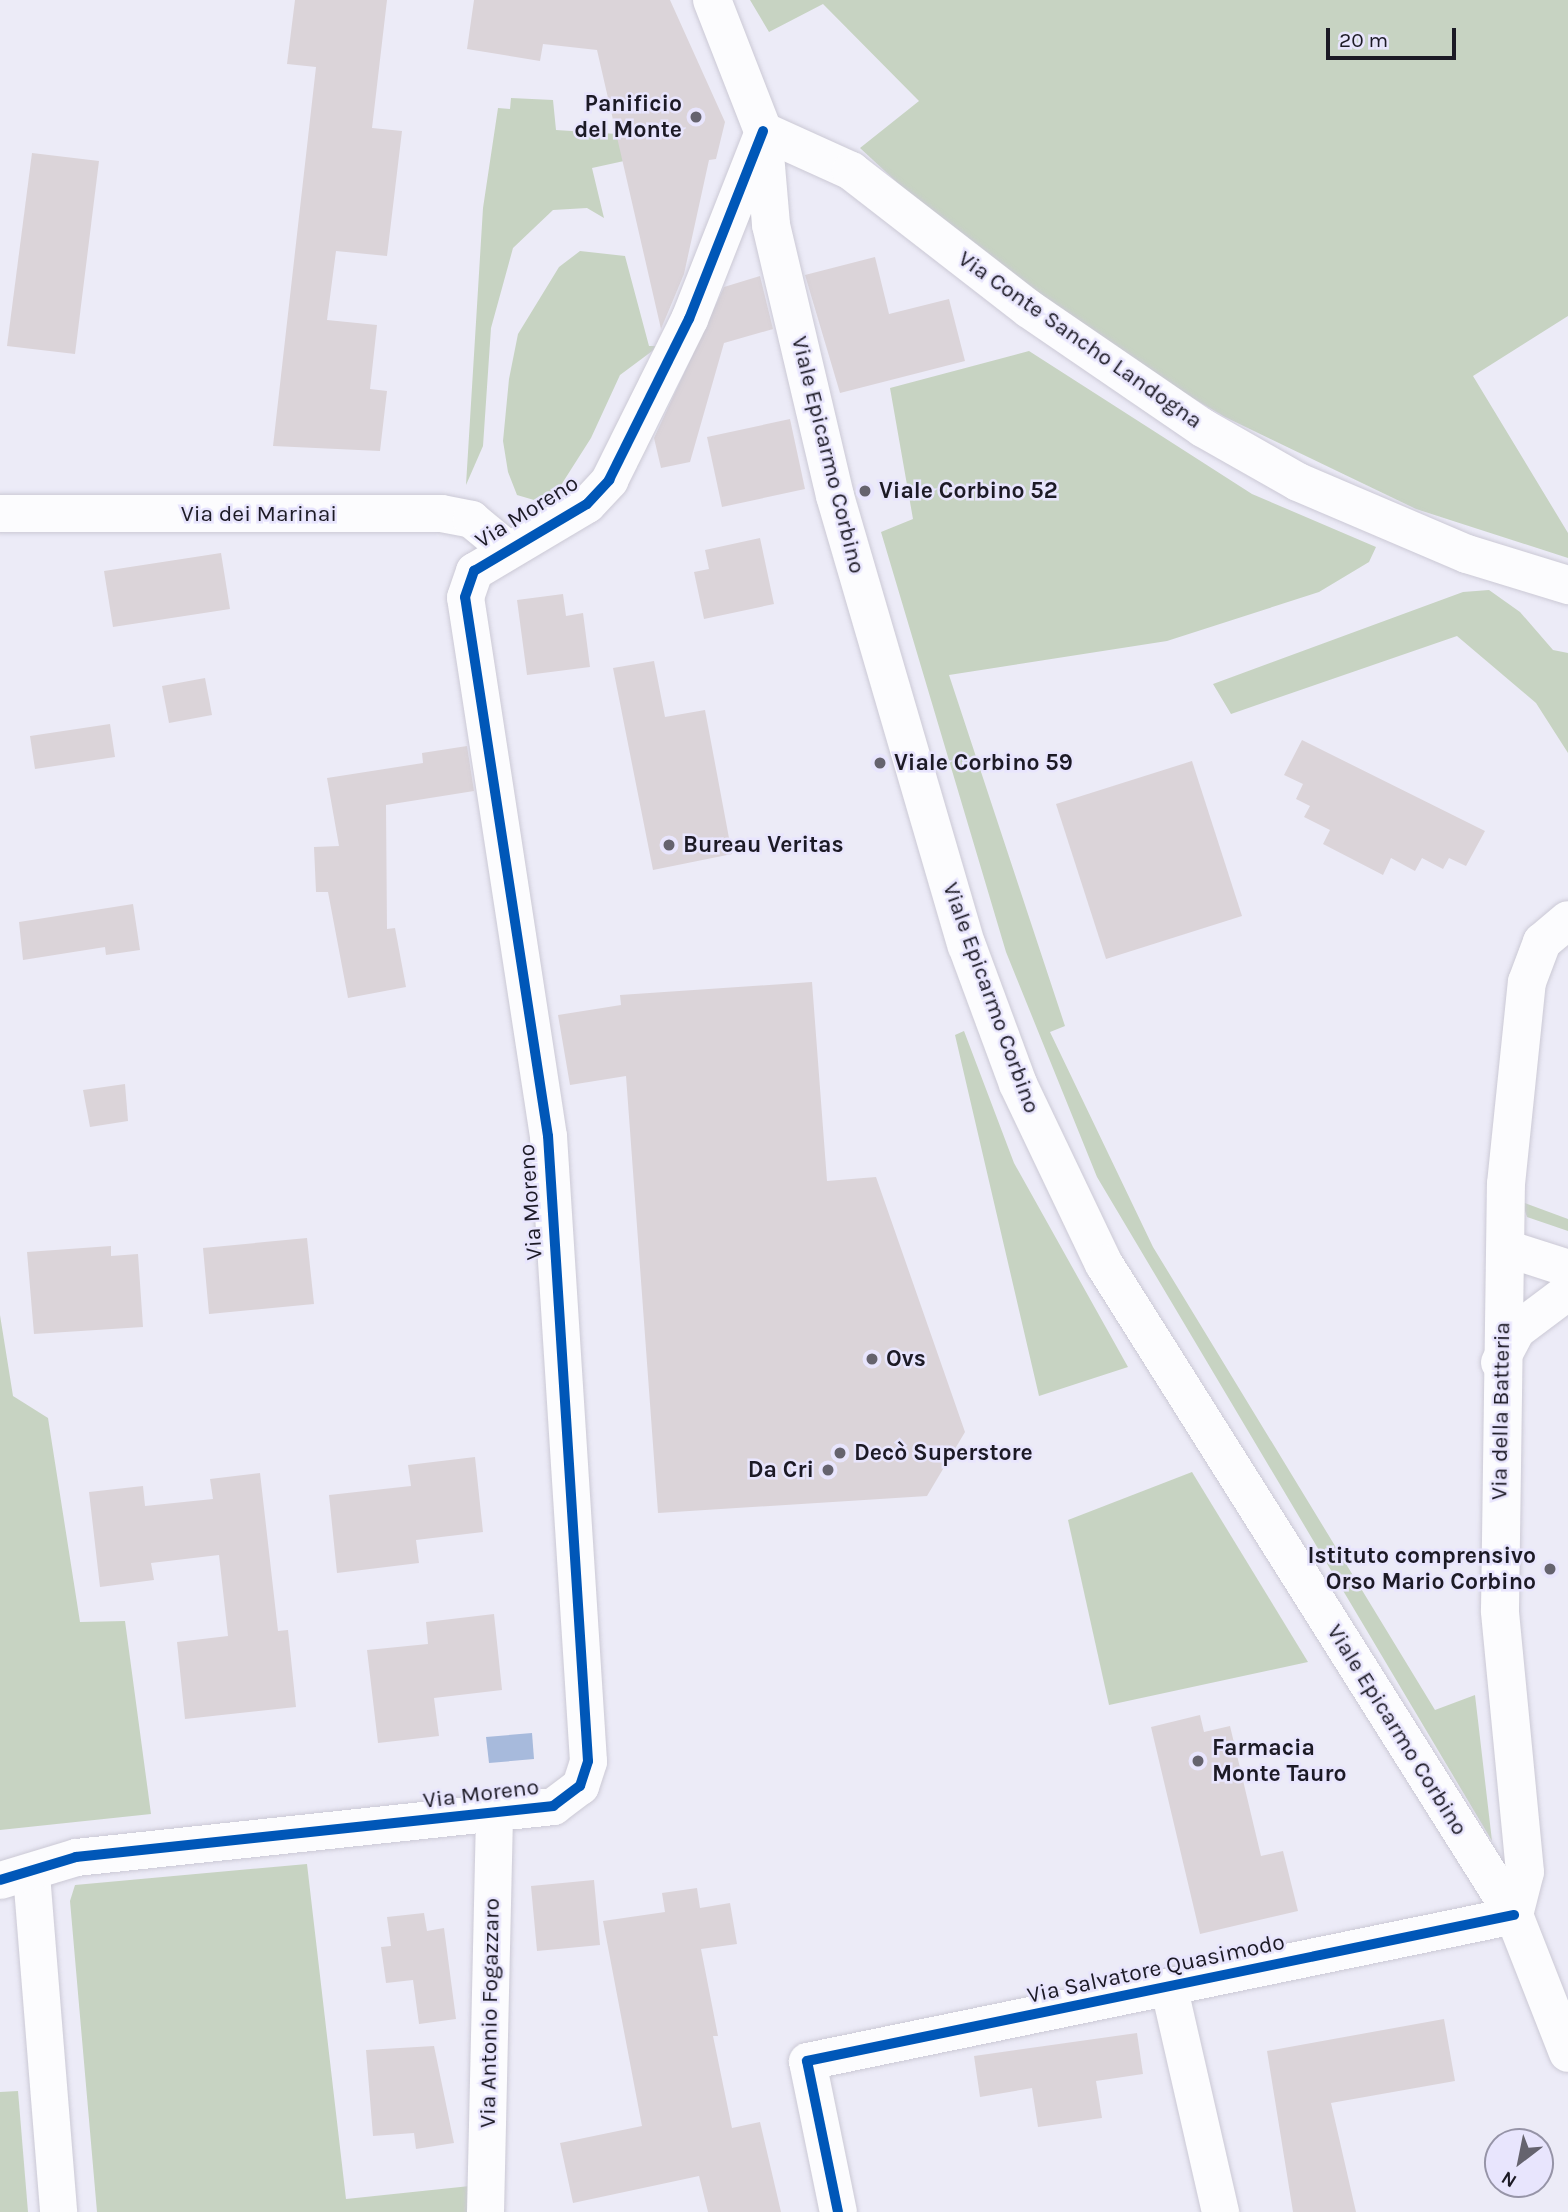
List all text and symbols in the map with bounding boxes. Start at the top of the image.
scale bar [1330,14,1460,58]
text: 20 m [1339,28,1388,52]
place label: Panificio del Monte [574,90,682,144]
marker: Panificio del Monte [688,109,704,125]
street label: Via Conte Sancho Landogna [953,245,1207,435]
street label: Viale Epicarmo Corbino [785,333,871,577]
street label: Via Moreno [470,469,584,555]
place label: Viale Corbino 52 [879,477,1058,505]
marker: Viale Corbino 52 [857,483,873,499]
street label: Via dei Marinai [181,500,337,528]
place label: Viale Corbino 59 [894,749,1073,777]
marker: Viale Corbino 59 [872,755,888,771]
place label: Bureau Veritas [683,831,844,859]
marker: Bureau Veritas [661,837,677,853]
street label: Viale Epicarmo Corbino [936,879,1046,1117]
street label: Via Moreno [513,1143,549,1261]
street label: Via della Batteria [1486,1322,1516,1500]
place label: Ovs [886,1345,926,1373]
marker: Ovs [864,1351,880,1367]
place label: Decò Superstore [854,1439,1033,1467]
marker: Decò Superstore [832,1445,848,1461]
place label: Da Cri [748,1456,814,1484]
marker: Da Cri [820,1462,836,1478]
place label: Istituto comprensivo Orso Mario Corbino [1308,1542,1536,1596]
marker: Istituto comprensivo Orso Mario Corbino [1542,1561,1558,1577]
street label: Viale Epicarmo Corbino [1321,1619,1473,1841]
place label: Farmacia Monte Tauro [1212,1734,1347,1788]
marker: Farmacia Monte Tauro [1190,1753,1206,1769]
street label: Via Moreno [421,1773,541,1815]
street label: Via Antonio Fogazzaro [474,1898,506,2128]
street label: Via Salvatore Quasimodo [1025,1928,1287,2010]
north arrow [1484,2128,1554,2198]
text: N [1497,2166,1521,2192]

